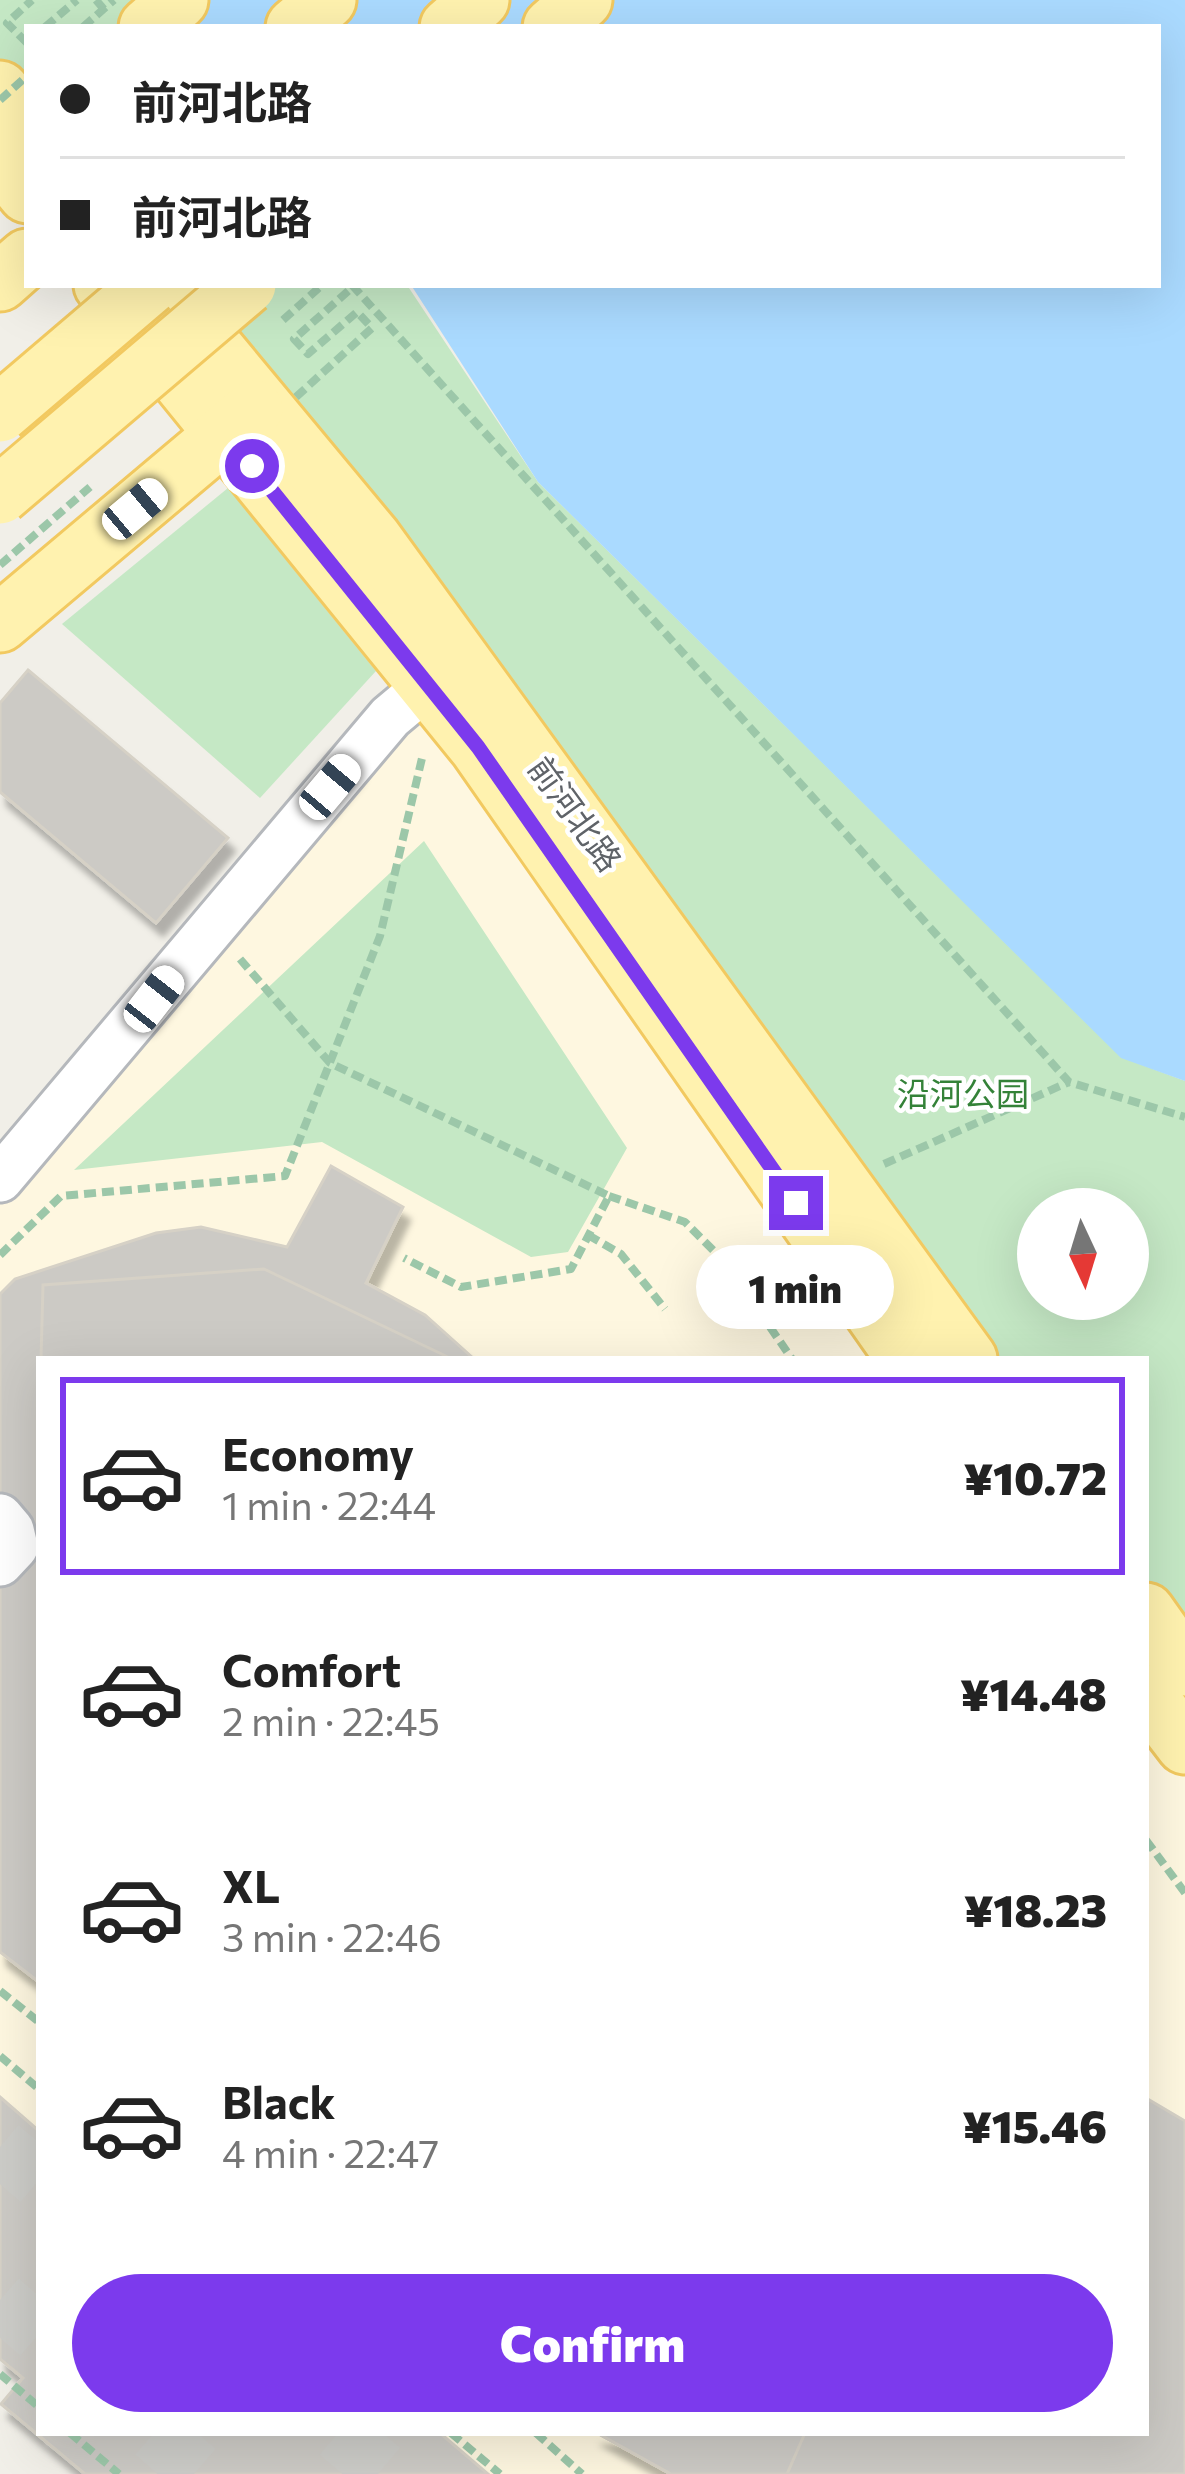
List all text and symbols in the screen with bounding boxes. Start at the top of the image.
text: 前河北路 [132,73,312,128]
text: 前河北路 [132,188,312,243]
route start [225,439,279,493]
car [96,472,174,546]
car [293,748,367,826]
street label: 前河北路 [521,748,632,879]
car [118,960,190,1038]
park label: 沿河公园 [897,1072,1029,1113]
route end [769,1176,823,1230]
north arrow [1017,1188,1149,1320]
map controls [1017,1188,1149,1320]
callout: 1 min [697,1245,895,1329]
text: 1 min [748,1263,842,1311]
icon: car [78,1422,186,1530]
text: Economy [222,1425,414,1480]
text: ¥10.72 [963,1449,1107,1504]
text: 1 min · 22:44 [222,1480,436,1528]
icon: car [78,1638,186,1746]
text: Comfort [222,1641,401,1696]
text: ¥14.48 [960,1665,1107,1720]
text: 2 min · 22:45 [222,1696,440,1744]
icon: car [78,1854,186,1962]
text: XL [222,1857,280,1912]
text: ¥18.23 [964,1881,1107,1936]
text: 3 min · 22:46 [222,1912,442,1960]
icon: car [78,2070,186,2178]
text: Black [222,2073,335,2128]
text: ¥15.46 [962,2097,1107,2152]
text: 4 min · 22:47 [222,2128,439,2176]
button: Confirm [72,2274,1113,2412]

